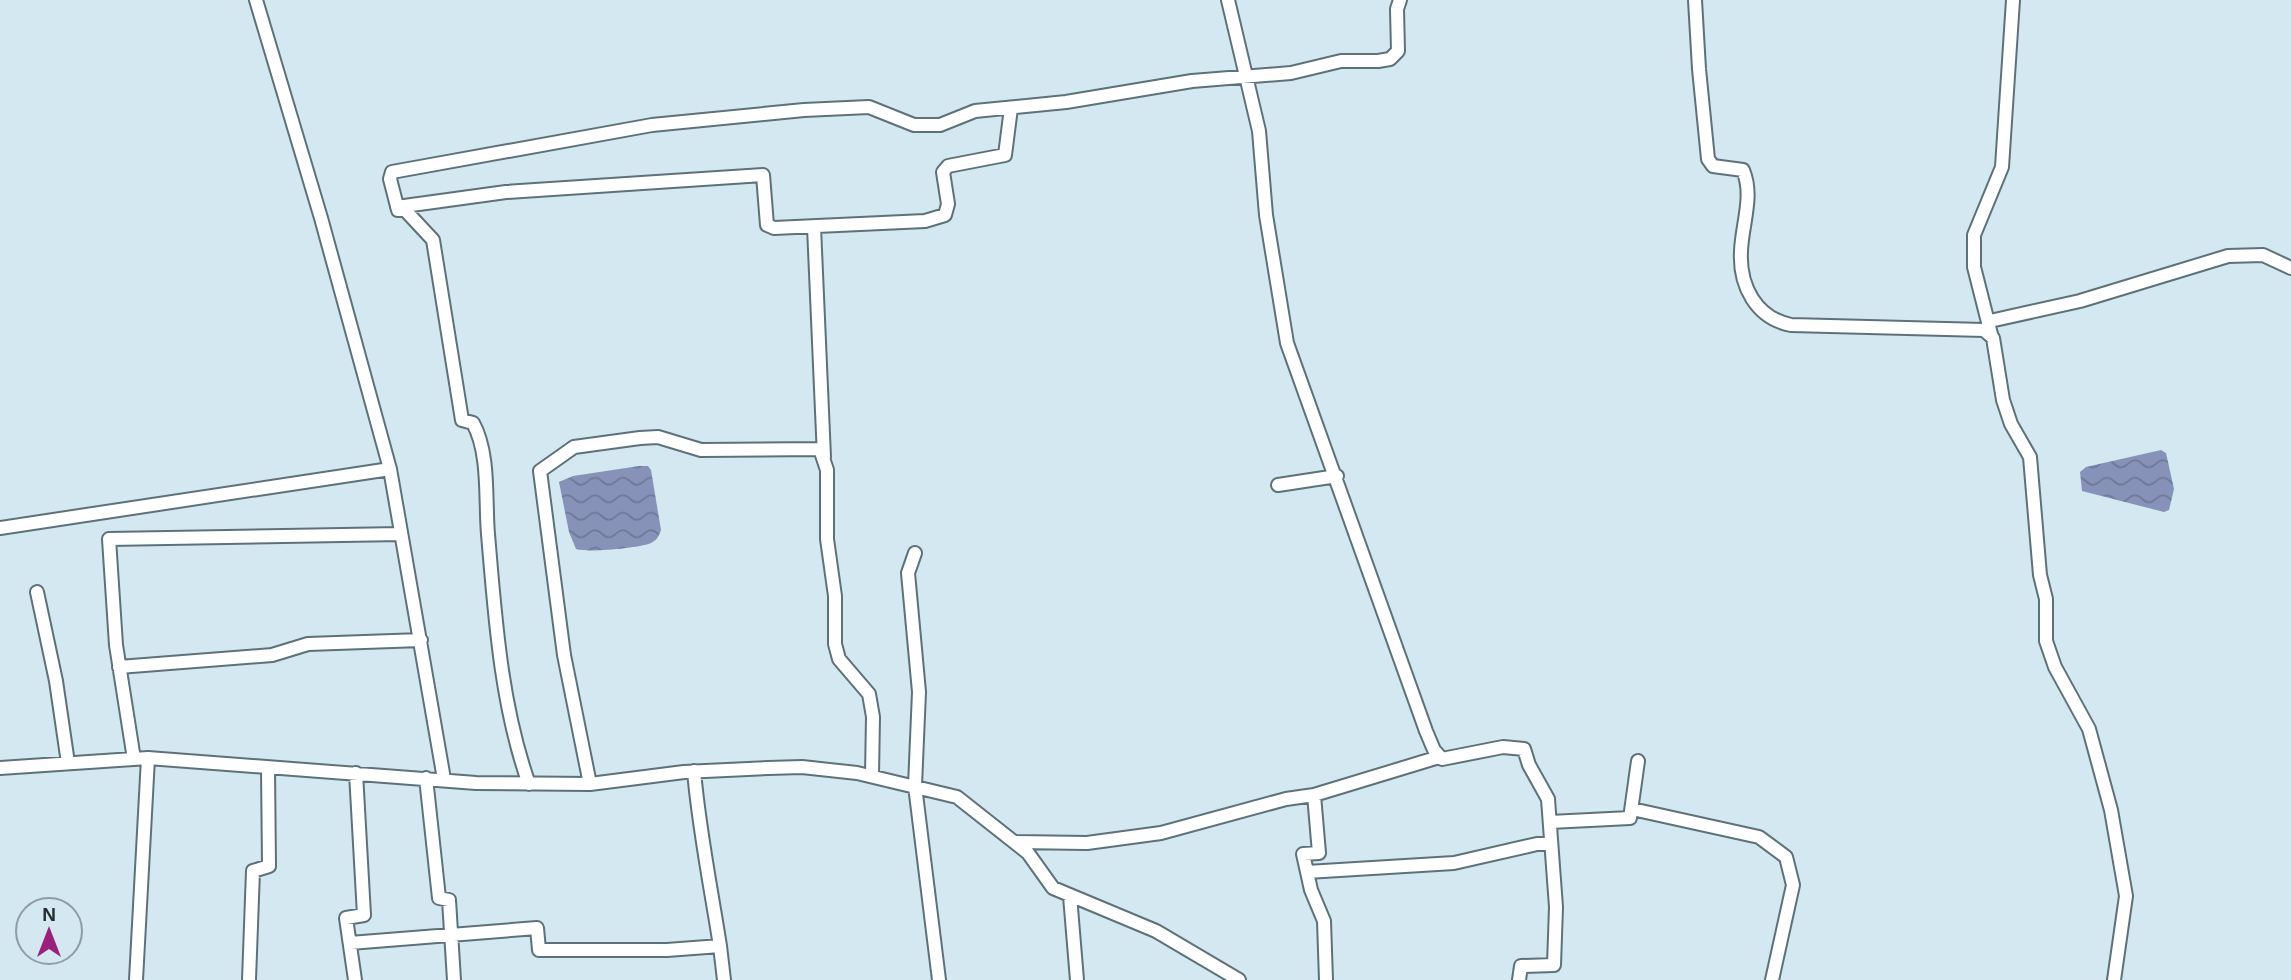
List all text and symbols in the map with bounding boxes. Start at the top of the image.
north arrow [14,896,84,966]
text: N [42,904,56,925]

